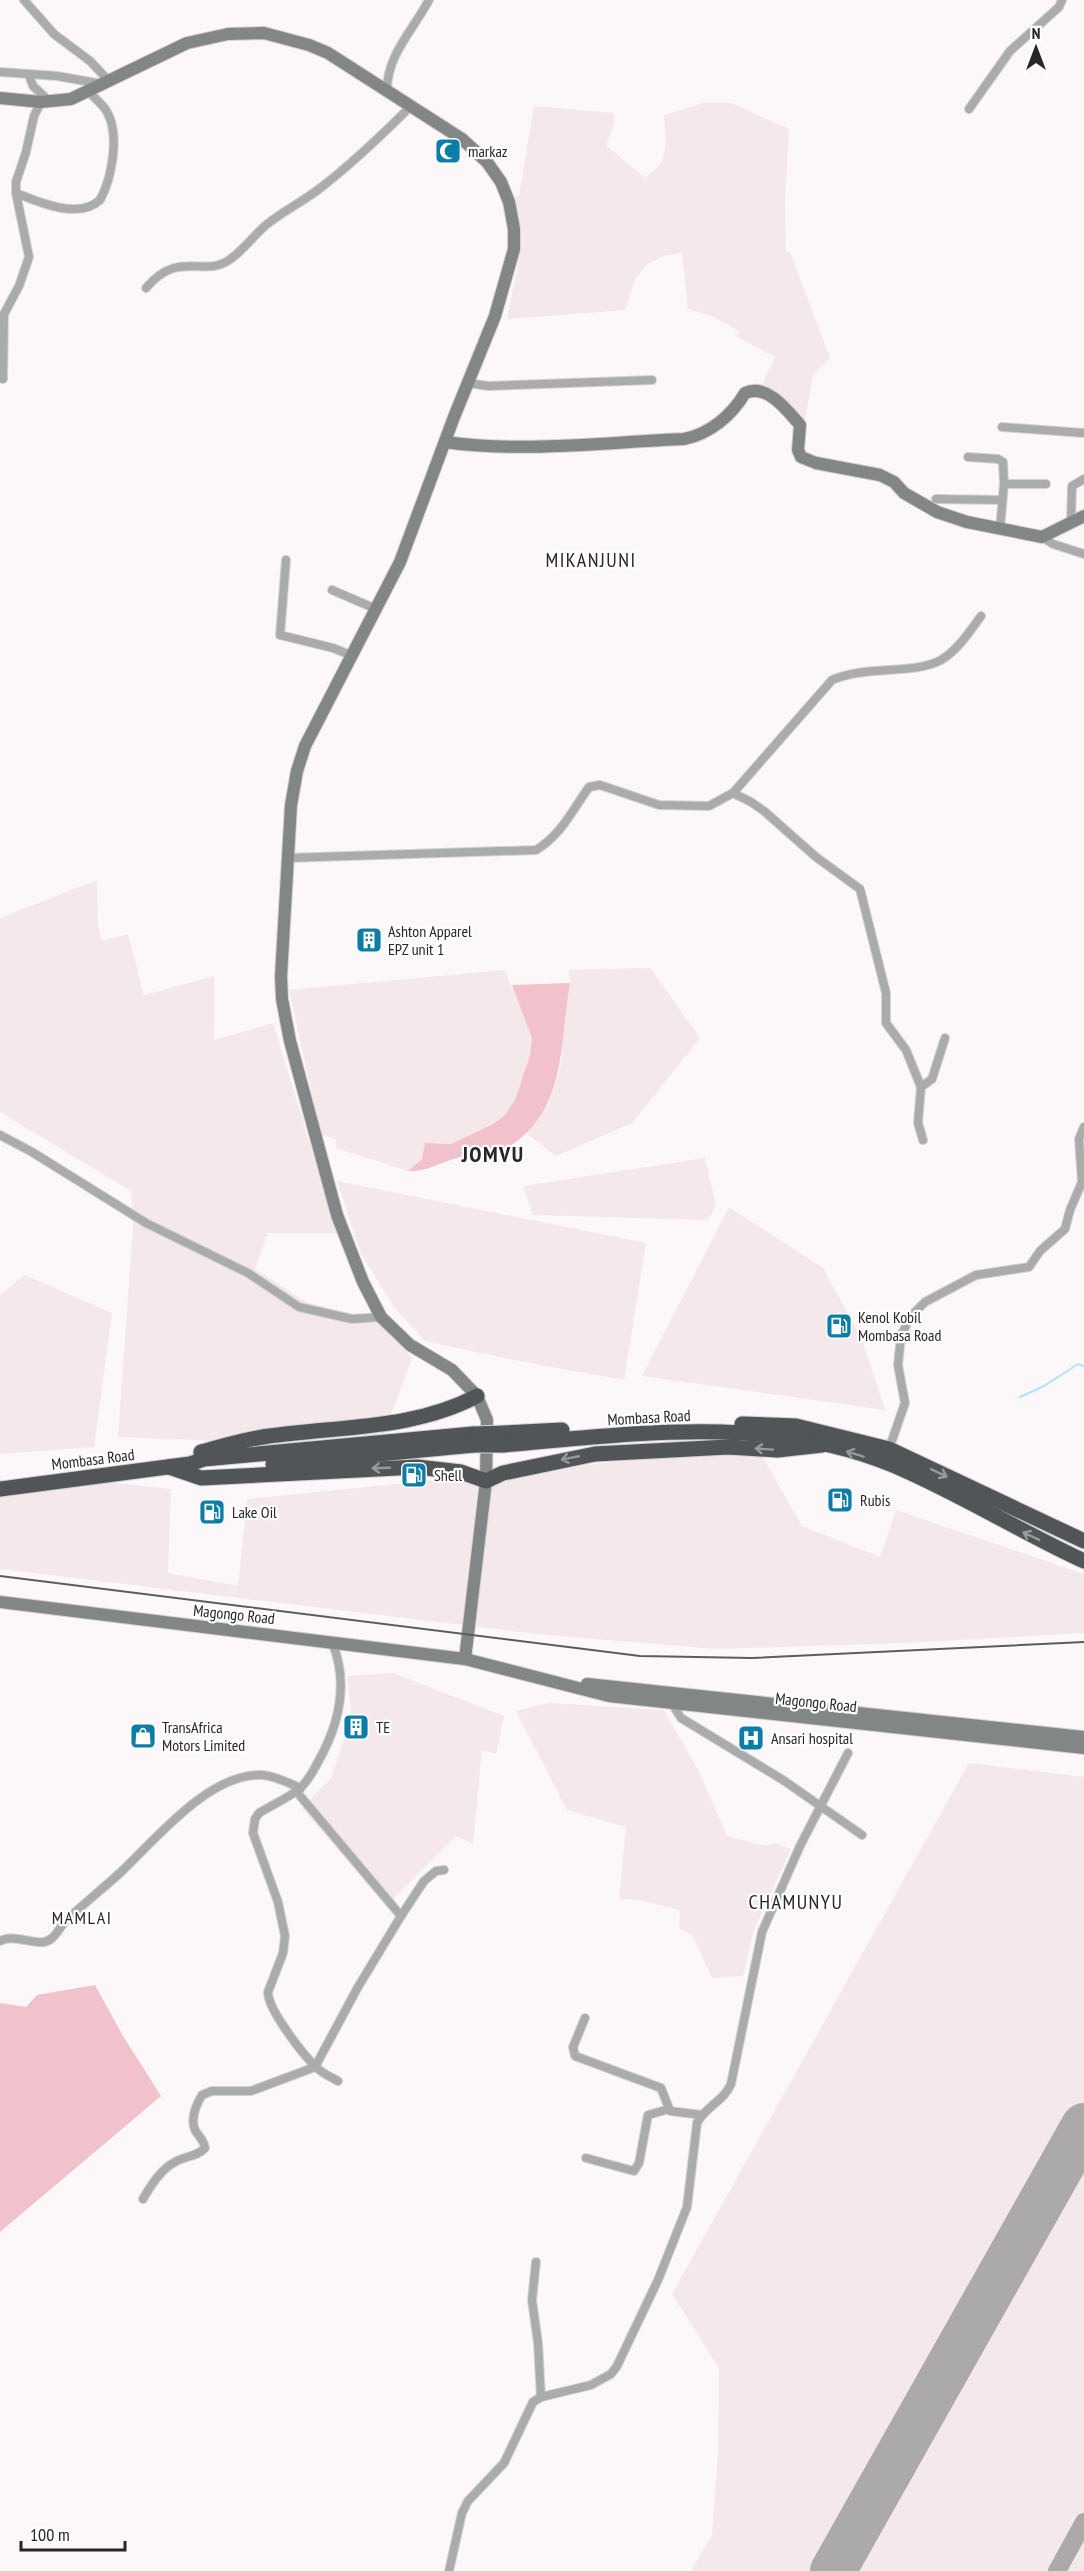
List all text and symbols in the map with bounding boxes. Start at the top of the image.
north arrow [1006,18,1066,78]
text: N [1032,23,1040,43]
mosque icon: markaz [433,136,463,166]
place label: markaz [468,141,508,161]
district label: MIKANJUNI [545,547,637,573]
place label: Ashton Apparel EPZ unit 1 [388,921,472,959]
building icon: Ashton Apparel EPZ unit 1 [354,925,384,955]
district label: JOMVU [460,1140,525,1168]
place label: Kenol Kobil Mombasa Road [858,1307,941,1345]
fuel station icon: Kenol Kobil Mombasa Road [824,1311,854,1341]
street label: Mombasa Road [607,1405,691,1429]
street label: Mombasa Road [50,1444,136,1474]
one-way arrow [755,1444,775,1455]
one-way arrow [846,1447,865,1458]
one-way arrow [561,1453,580,1464]
fuel station icon: Shell [399,1460,429,1490]
one-way arrow [371,1463,391,1474]
place label: Shell [434,1465,462,1485]
one-way arrow [929,1467,947,1479]
fuel station icon: Rubis [825,1485,855,1515]
place label: Rubis [860,1490,890,1510]
fuel station icon: Lake Oil [197,1497,227,1527]
place label: Lake Oil [232,1502,277,1522]
one-way arrow [1023,1529,1041,1541]
street label: Magongo Road [192,1600,276,1628]
street label: Magongo Road [774,1688,858,1716]
building icon: TE [341,1712,371,1742]
place label: TransAfrica Motors Limited [162,1717,245,1755]
place label: TE [376,1717,390,1737]
shop icon: TransAfrica Motors Limited [128,1721,158,1751]
hospital icon: Ansari hospital [736,1723,766,1753]
place label: Ansari hospital [771,1728,853,1748]
district label: CHAMUNYU [749,1889,843,1915]
district label: MAMLAI [52,1906,112,1929]
scale bar [21,2514,124,2552]
text: 100 m [30,2523,70,2546]

